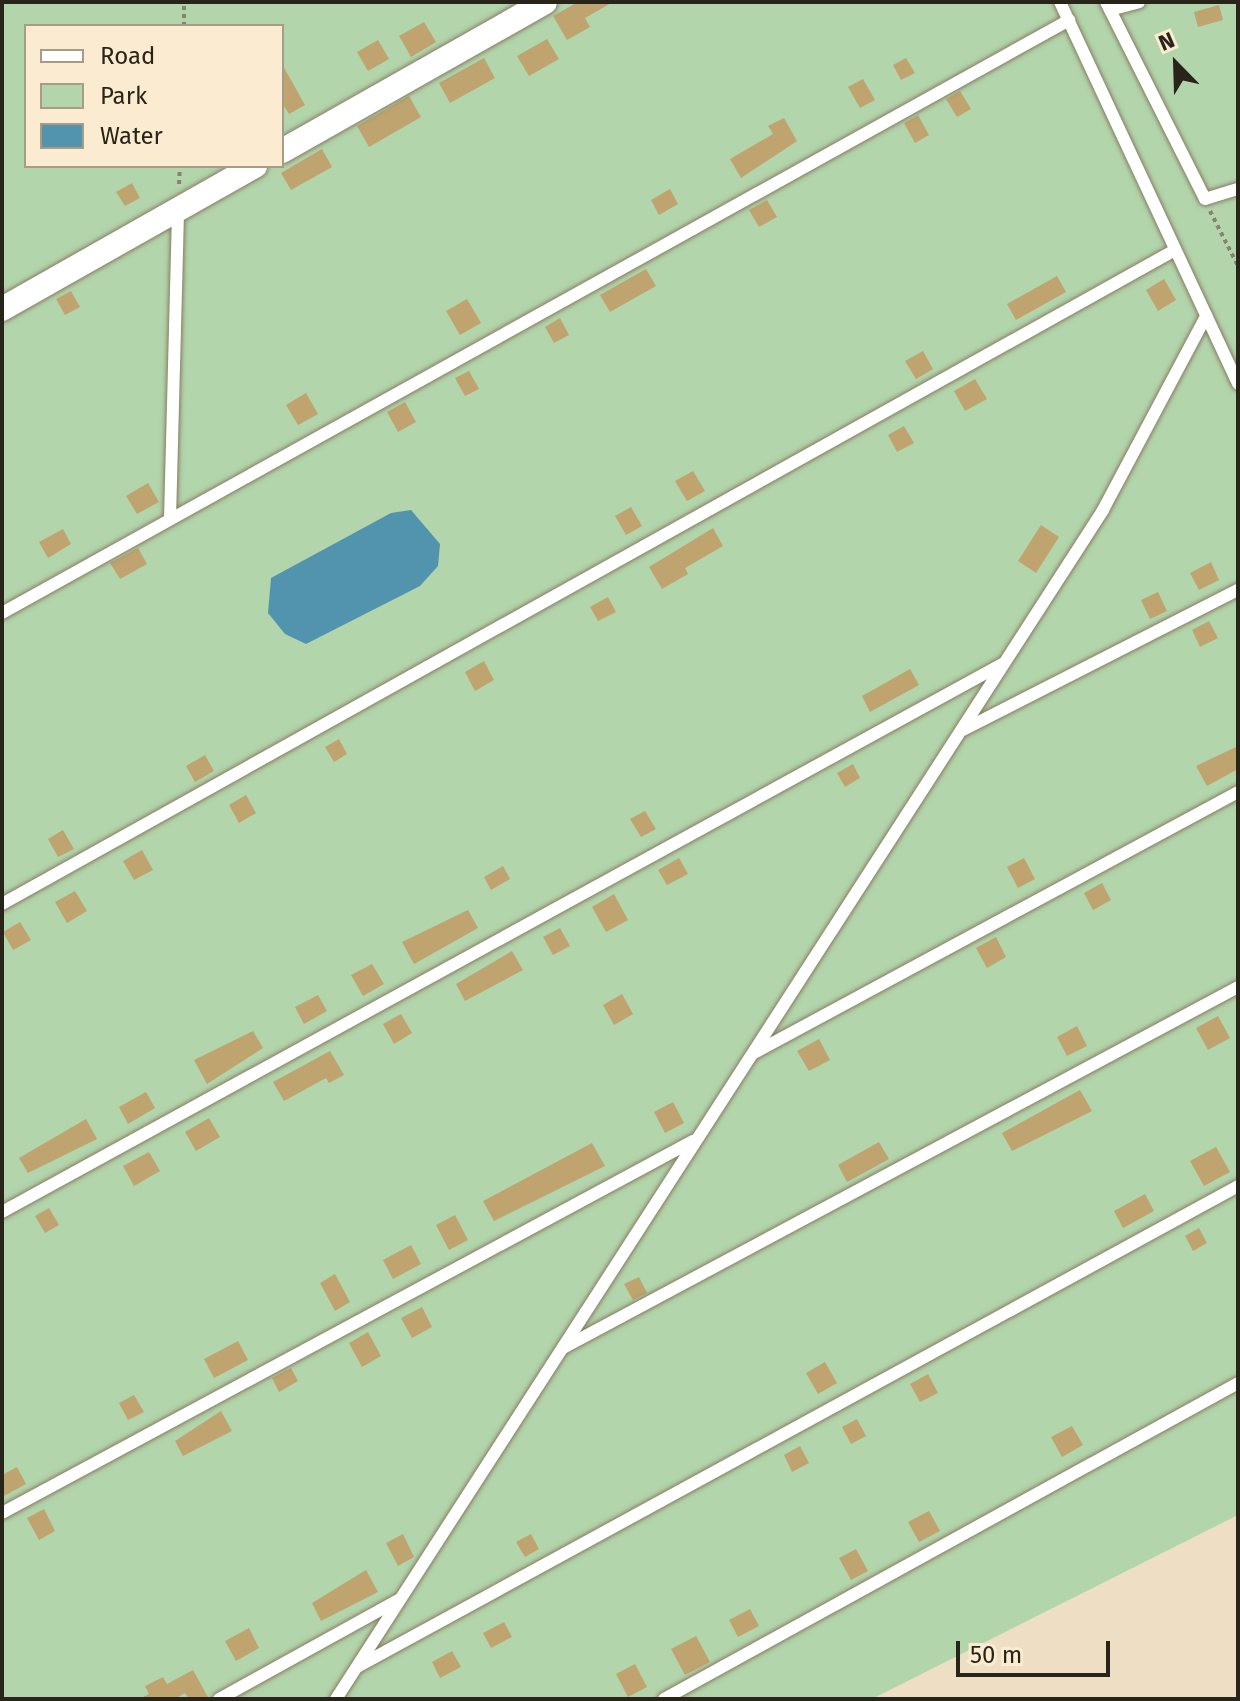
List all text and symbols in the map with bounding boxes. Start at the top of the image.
legend [24,24,284,168]
north arrow [1136,24,1216,104]
text: N [1154,26,1178,57]
text: Road [100,42,155,70]
text: Park [100,82,147,110]
text: Water [100,122,163,150]
scale bar [960,1625,1114,1675]
text: 50 m [970,1641,1022,1669]

